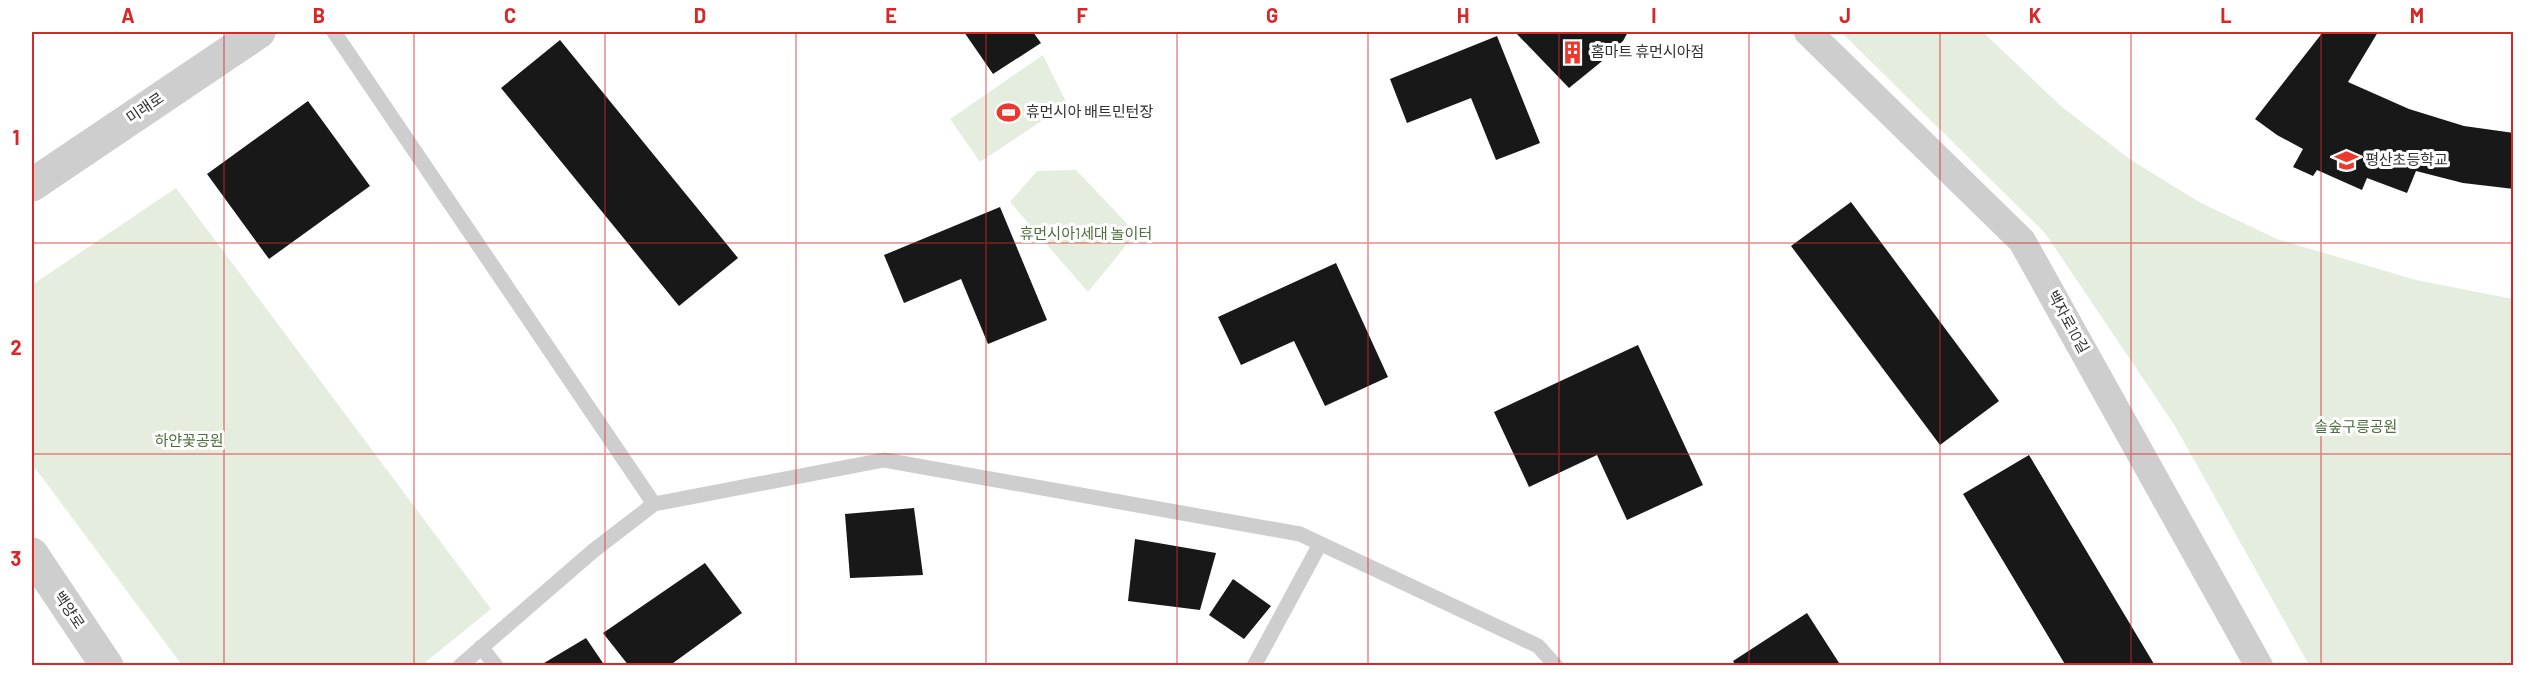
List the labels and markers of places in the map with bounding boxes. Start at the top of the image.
building icon: 홈마트 휴먼시아점 [1560,39,1586,65]
place label: 홈마트 휴먼시아점 [1591,42,1704,60]
sports icon: 휴먼시아 배트민턴장 [995,99,1021,125]
place label: 휴먼시아 배트민턴장 [1026,102,1153,120]
school or university icon: 평산초등학교 [2334,147,2360,173]
place label: 평산초등학교 [2365,150,2448,168]

